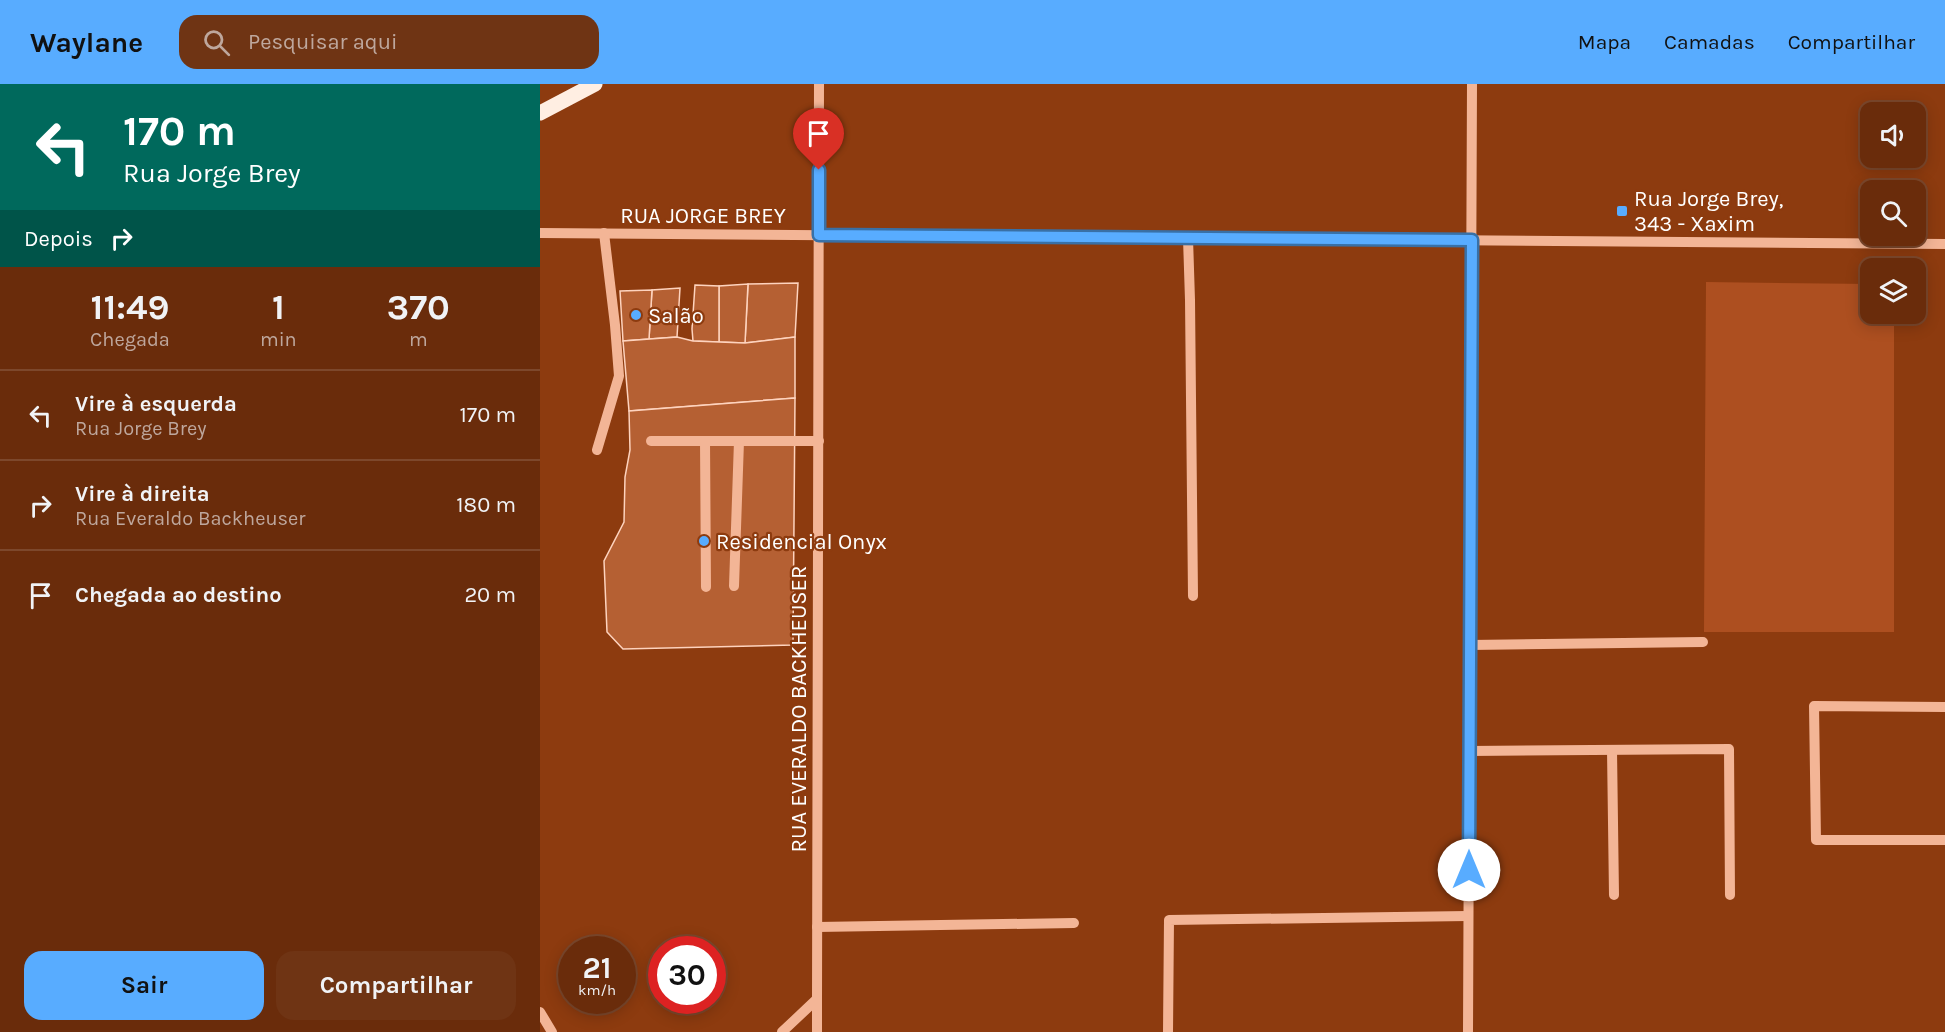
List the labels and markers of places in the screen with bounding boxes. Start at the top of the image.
pin [793,108,844,170]
place label: Rua Jorge Brey, 343 - Xaxim [1634,186,1783,237]
marker: Rua Jorge Brey, 343 - Xaxim [1615,204,1629,218]
place label: Salão [648,303,704,329]
marker: Salão [629,308,643,322]
place label: Residencial Onyx [716,529,887,555]
marker: Residencial Onyx [697,534,711,548]

